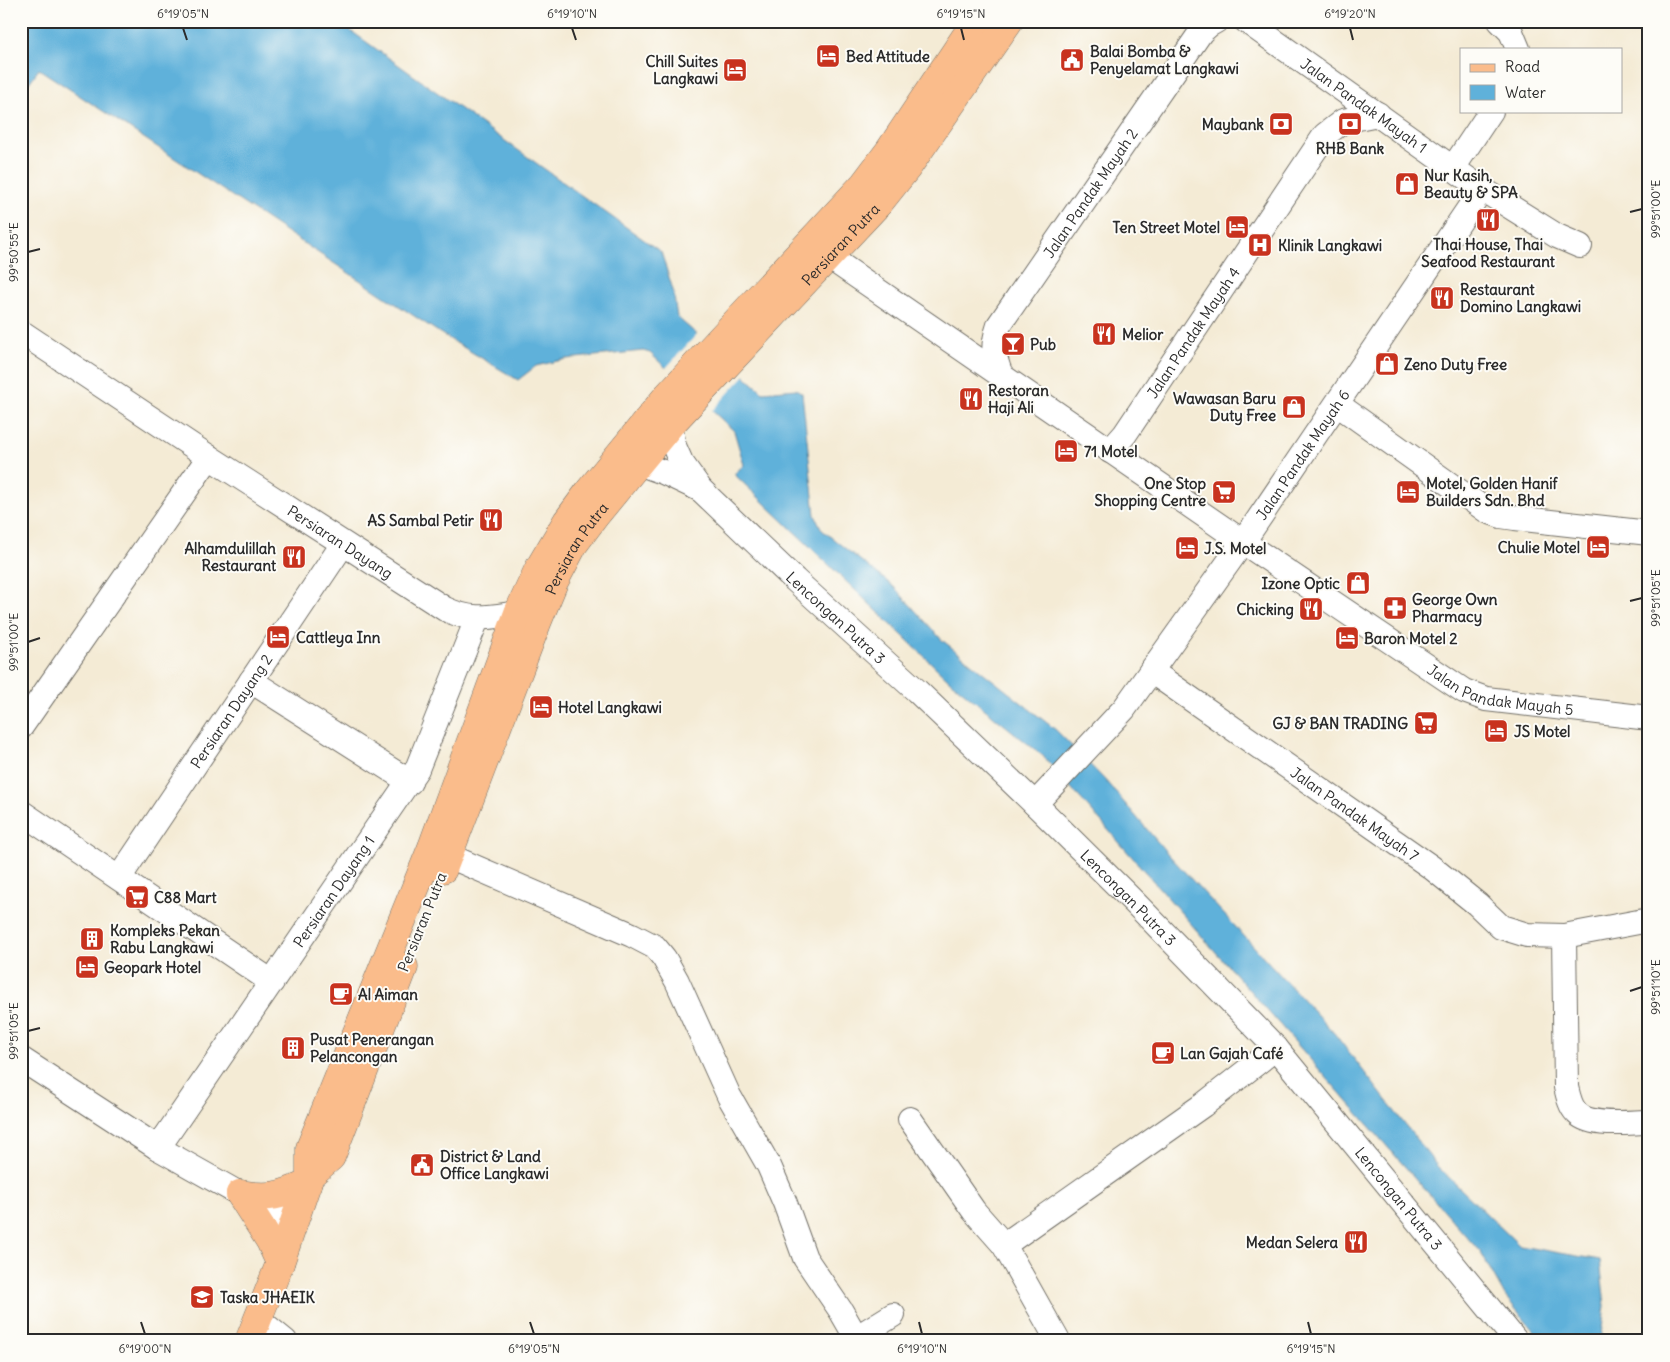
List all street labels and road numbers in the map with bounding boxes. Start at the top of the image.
street label: Jalan Pandak Mayah 1 [1297,54,1431,157]
street label: Jalan Pandak Mayah 2 [1039,124,1141,261]
street label: Persiaran Putra [797,199,884,289]
street label: Jalan Pandak Mayah 4 [1142,263,1244,401]
street label: Jalan Pandak Mayah 6 [1251,386,1353,523]
street label: Persiaran Putra [540,498,612,597]
street label: Persiaran Dayang [284,501,397,583]
street label: Lencongan Putra 3 [782,567,890,667]
street label: Persiaran Dayang 2 [186,650,276,772]
street label: Jalan Pandak Mayah 5 [1424,660,1575,719]
street label: Jalan Pandak Mayah 7 [1287,762,1423,865]
street label: Persiaran Dayang 1 [289,832,378,951]
street label: Lencongan Putra 3 [1077,845,1181,949]
street label: Persiaran Putra [393,869,451,974]
street label: Lencongan Putra 3 [1351,1143,1447,1254]

